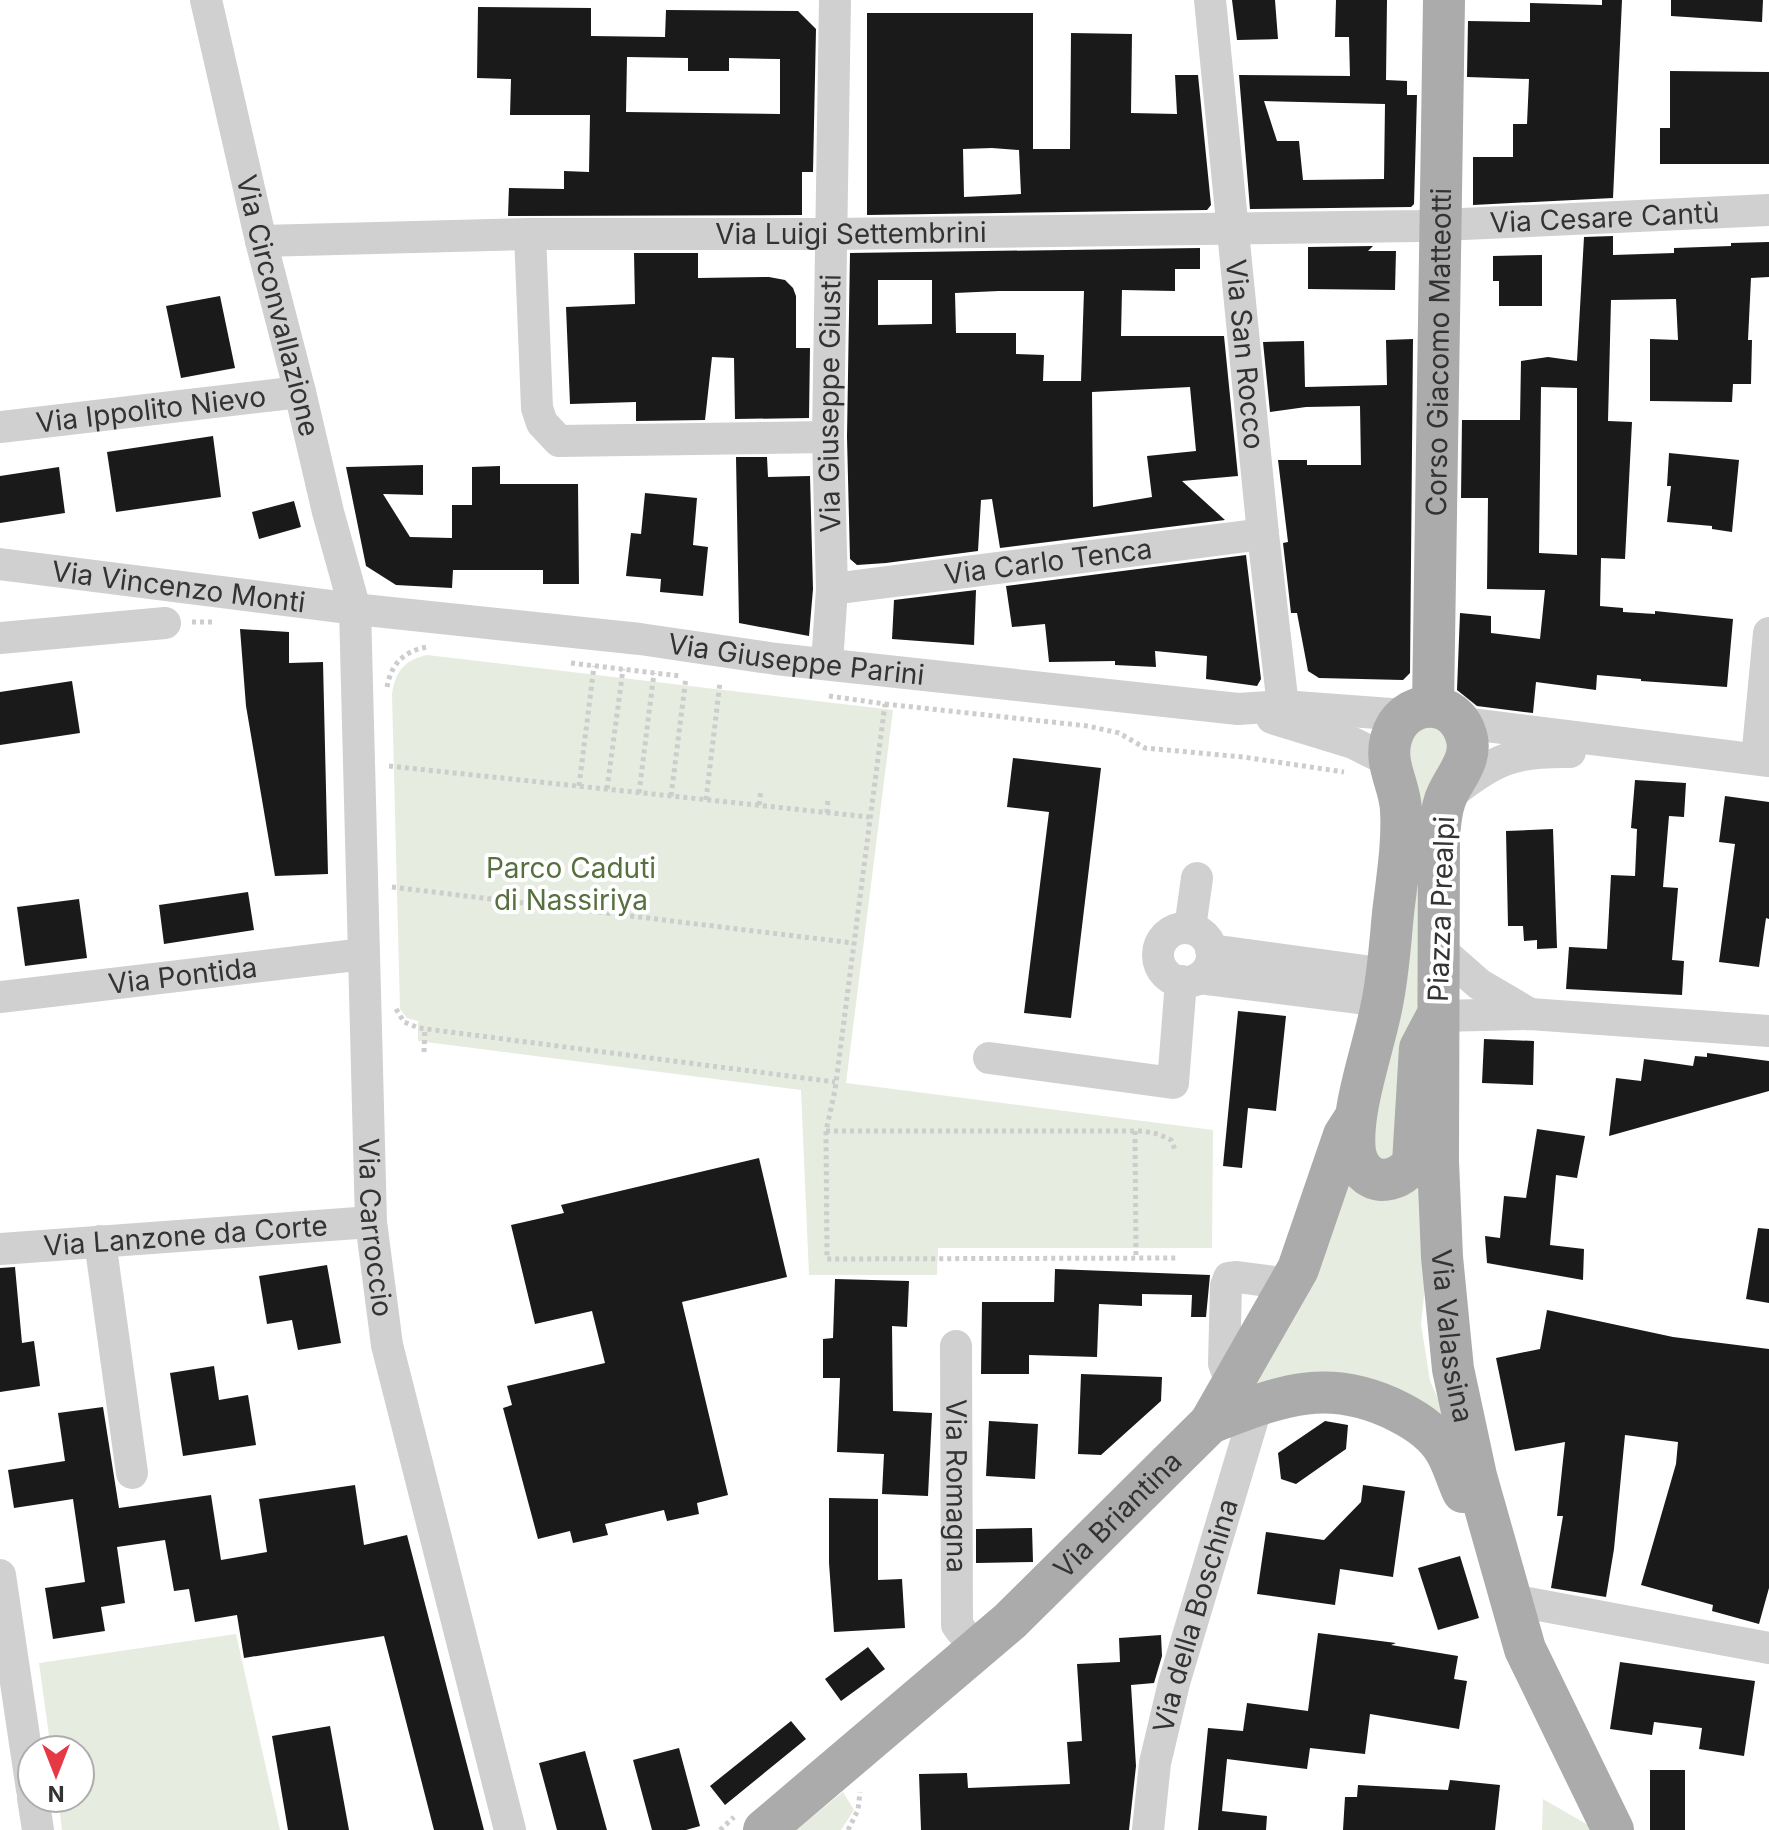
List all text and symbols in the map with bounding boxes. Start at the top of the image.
street label: Via Circonvallazione [229,171,327,440]
street label: Corso Giacomo Matteotti [1419,187,1458,517]
street label: Via Cesare Cantù [1489,195,1720,240]
street label: Via Luigi Settembrini [715,215,987,251]
street label: Via San Rocco [1219,258,1272,451]
street label: Via Giuseppe Giusti [811,274,848,533]
street label: Via Ippolito Nievo [34,379,268,440]
street label: Via Carlo Tenca [942,531,1154,592]
street label: Via Vincenzo Monti [50,554,307,620]
street label: Via Giuseppe Parini [666,626,926,692]
street label: Piazza Prealpi [1421,816,1461,1002]
park label: Parco Caduti di Nassiriya [486,851,656,917]
street label: Via Pontida [106,950,259,1001]
street label: Via Carroccio [352,1138,400,1319]
street label: Via Lanzone da Corte [42,1208,329,1263]
street label: Via Valassina [1424,1248,1481,1426]
street label: Via Romagna [939,1399,974,1573]
street label: Via Briantina [1046,1444,1189,1585]
street label: Via della Boschina [1146,1495,1245,1736]
north arrow [16,1734,96,1814]
text: N [48,1781,64,1807]

